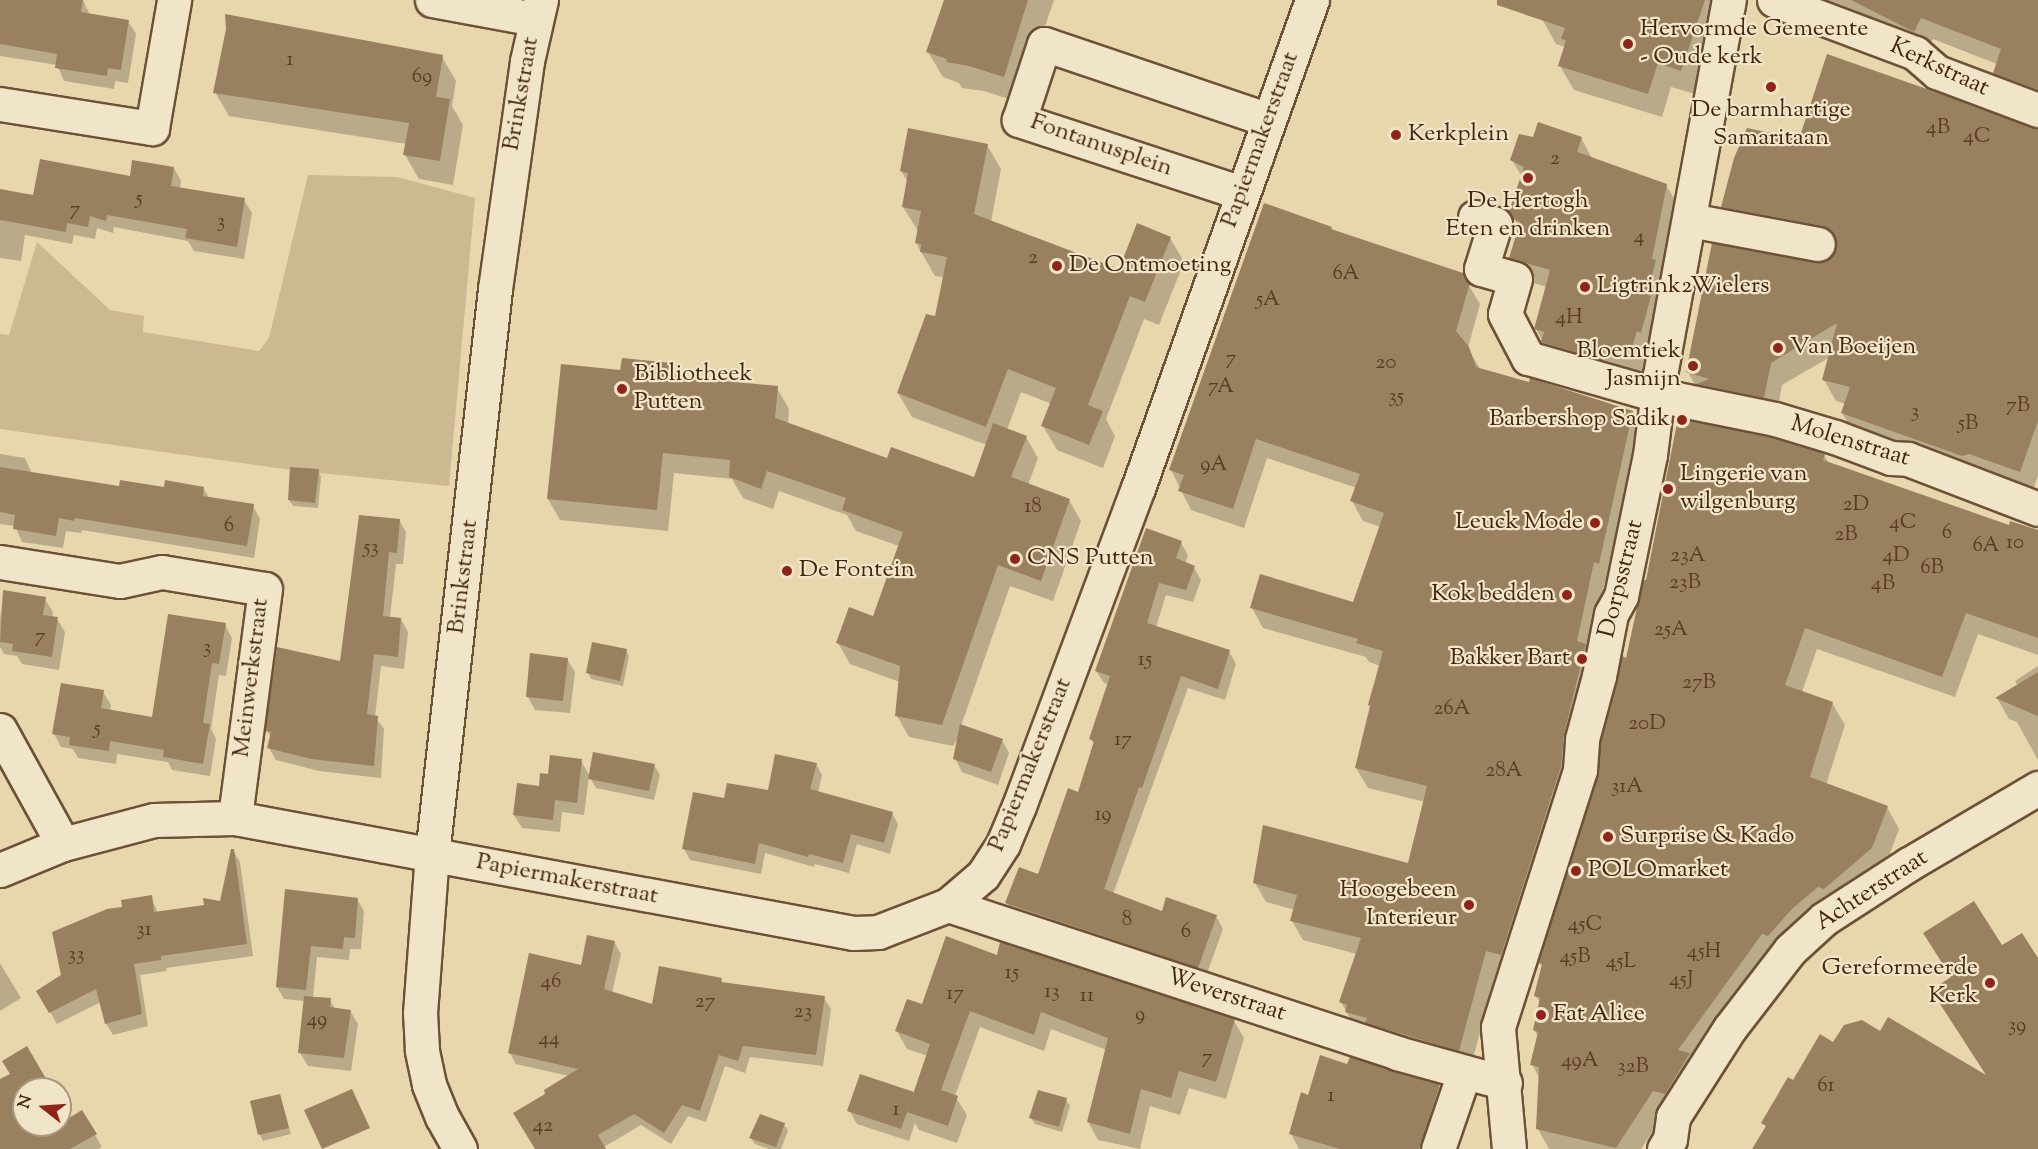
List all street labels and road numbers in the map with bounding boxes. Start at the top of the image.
street label: Kerkstraat [1885,33,1993,103]
street label: Brinkstraat [498,35,546,153]
street label: Papiermakerstraat [1216,48,1306,232]
street label: Fontanusplein [1026,108,1176,184]
street label: Molenstraat [1787,410,1913,474]
street label: Dorpsstraat [1593,517,1651,641]
street label: Brinkstraat [443,518,485,636]
street label: Meinwerkstraat [228,597,276,759]
street label: Papiermakerstraat [983,674,1079,856]
street label: Achterstraat [1810,844,1934,938]
street label: Papiermakerstraat [474,848,660,912]
street label: Weverstraat [1163,963,1289,1029]

